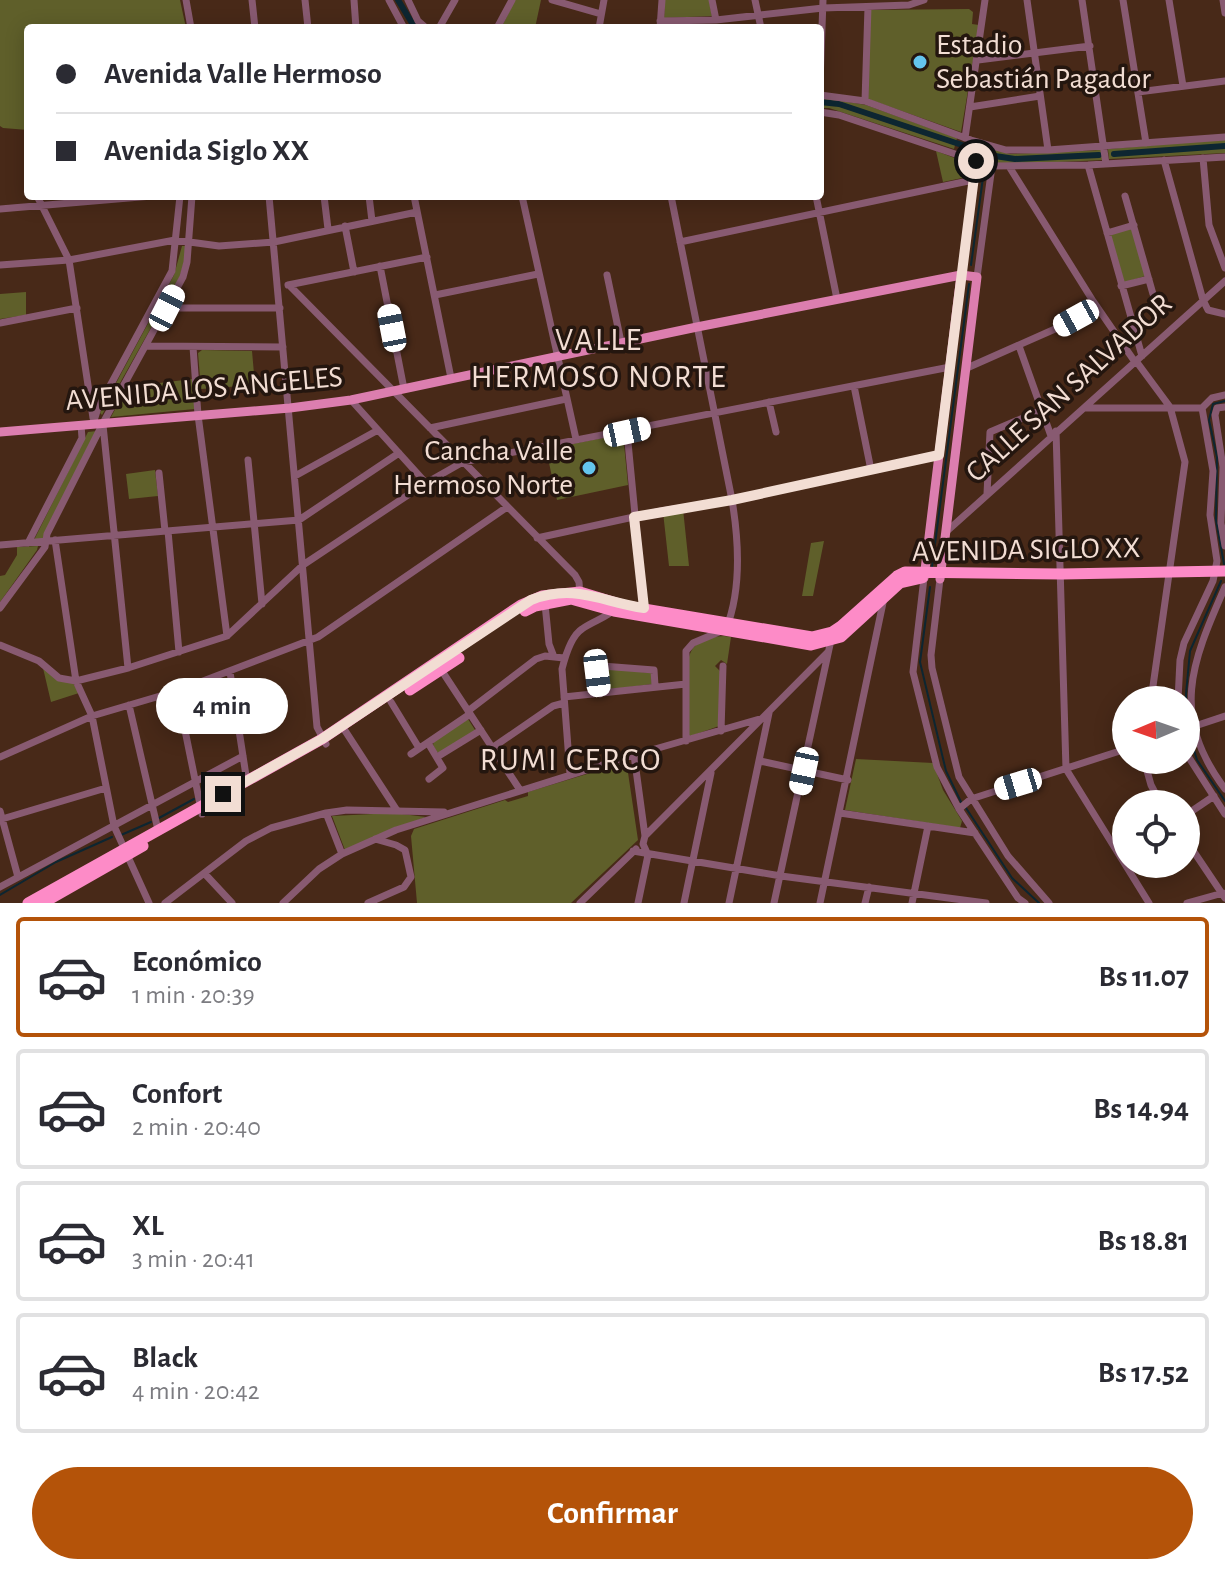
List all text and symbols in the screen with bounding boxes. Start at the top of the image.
place label: Estadio Sebastián Pagador [936,30,1151,94]
marker: Estadio Sebastián Pagador [911,53,929,71]
text: Avenida Valle Hermoso [104,59,382,89]
text: Avenida Siglo XX [104,136,309,166]
route start [958,143,994,179]
car [145,281,189,335]
street label: CALLE SAN SALVADOR [960,288,1178,488]
car [1049,296,1103,340]
car [376,302,408,354]
district label: VALLE HERMOSO NORTE [471,324,727,393]
street label: AVENIDA LOS ANGELES [64,362,344,416]
car [601,415,653,449]
place label: Cancha Valle Hermoso Norte [393,436,573,500]
marker: Cancha Valle Hermoso Norte [580,459,598,477]
street label: AVENIDA SIGLO XX [911,533,1141,567]
car [582,648,612,698]
callout: 4 min [157,678,289,734]
north arrow [1112,686,1200,774]
map controls [1112,686,1200,878]
text: 4 min [193,693,251,719]
district label: RUMI CERCO [480,744,662,776]
car [787,745,821,797]
car [992,766,1044,802]
route end [205,776,241,812]
button: locate [1112,790,1200,878]
icon: car [36,941,108,1013]
text: Económico [132,947,262,977]
text: Bs 11.07 [1099,962,1189,992]
text: 1 min · 20:39 [132,982,255,1008]
icon: car [36,1073,108,1145]
text: Confort [132,1079,222,1109]
text: Bs 14.94 [1093,1094,1189,1124]
text: 2 min · 20:40 [132,1114,261,1140]
icon: car [36,1205,108,1277]
text: XL [132,1211,164,1241]
text: Bs 18.81 [1098,1226,1189,1256]
text: 3 min · 20:41 [132,1246,255,1272]
icon: car [36,1337,108,1409]
text: Black [132,1343,198,1373]
text: Bs 17.52 [1098,1358,1189,1388]
text: 4 min · 20:42 [132,1378,260,1404]
button: Confirmar [32,1467,1193,1559]

